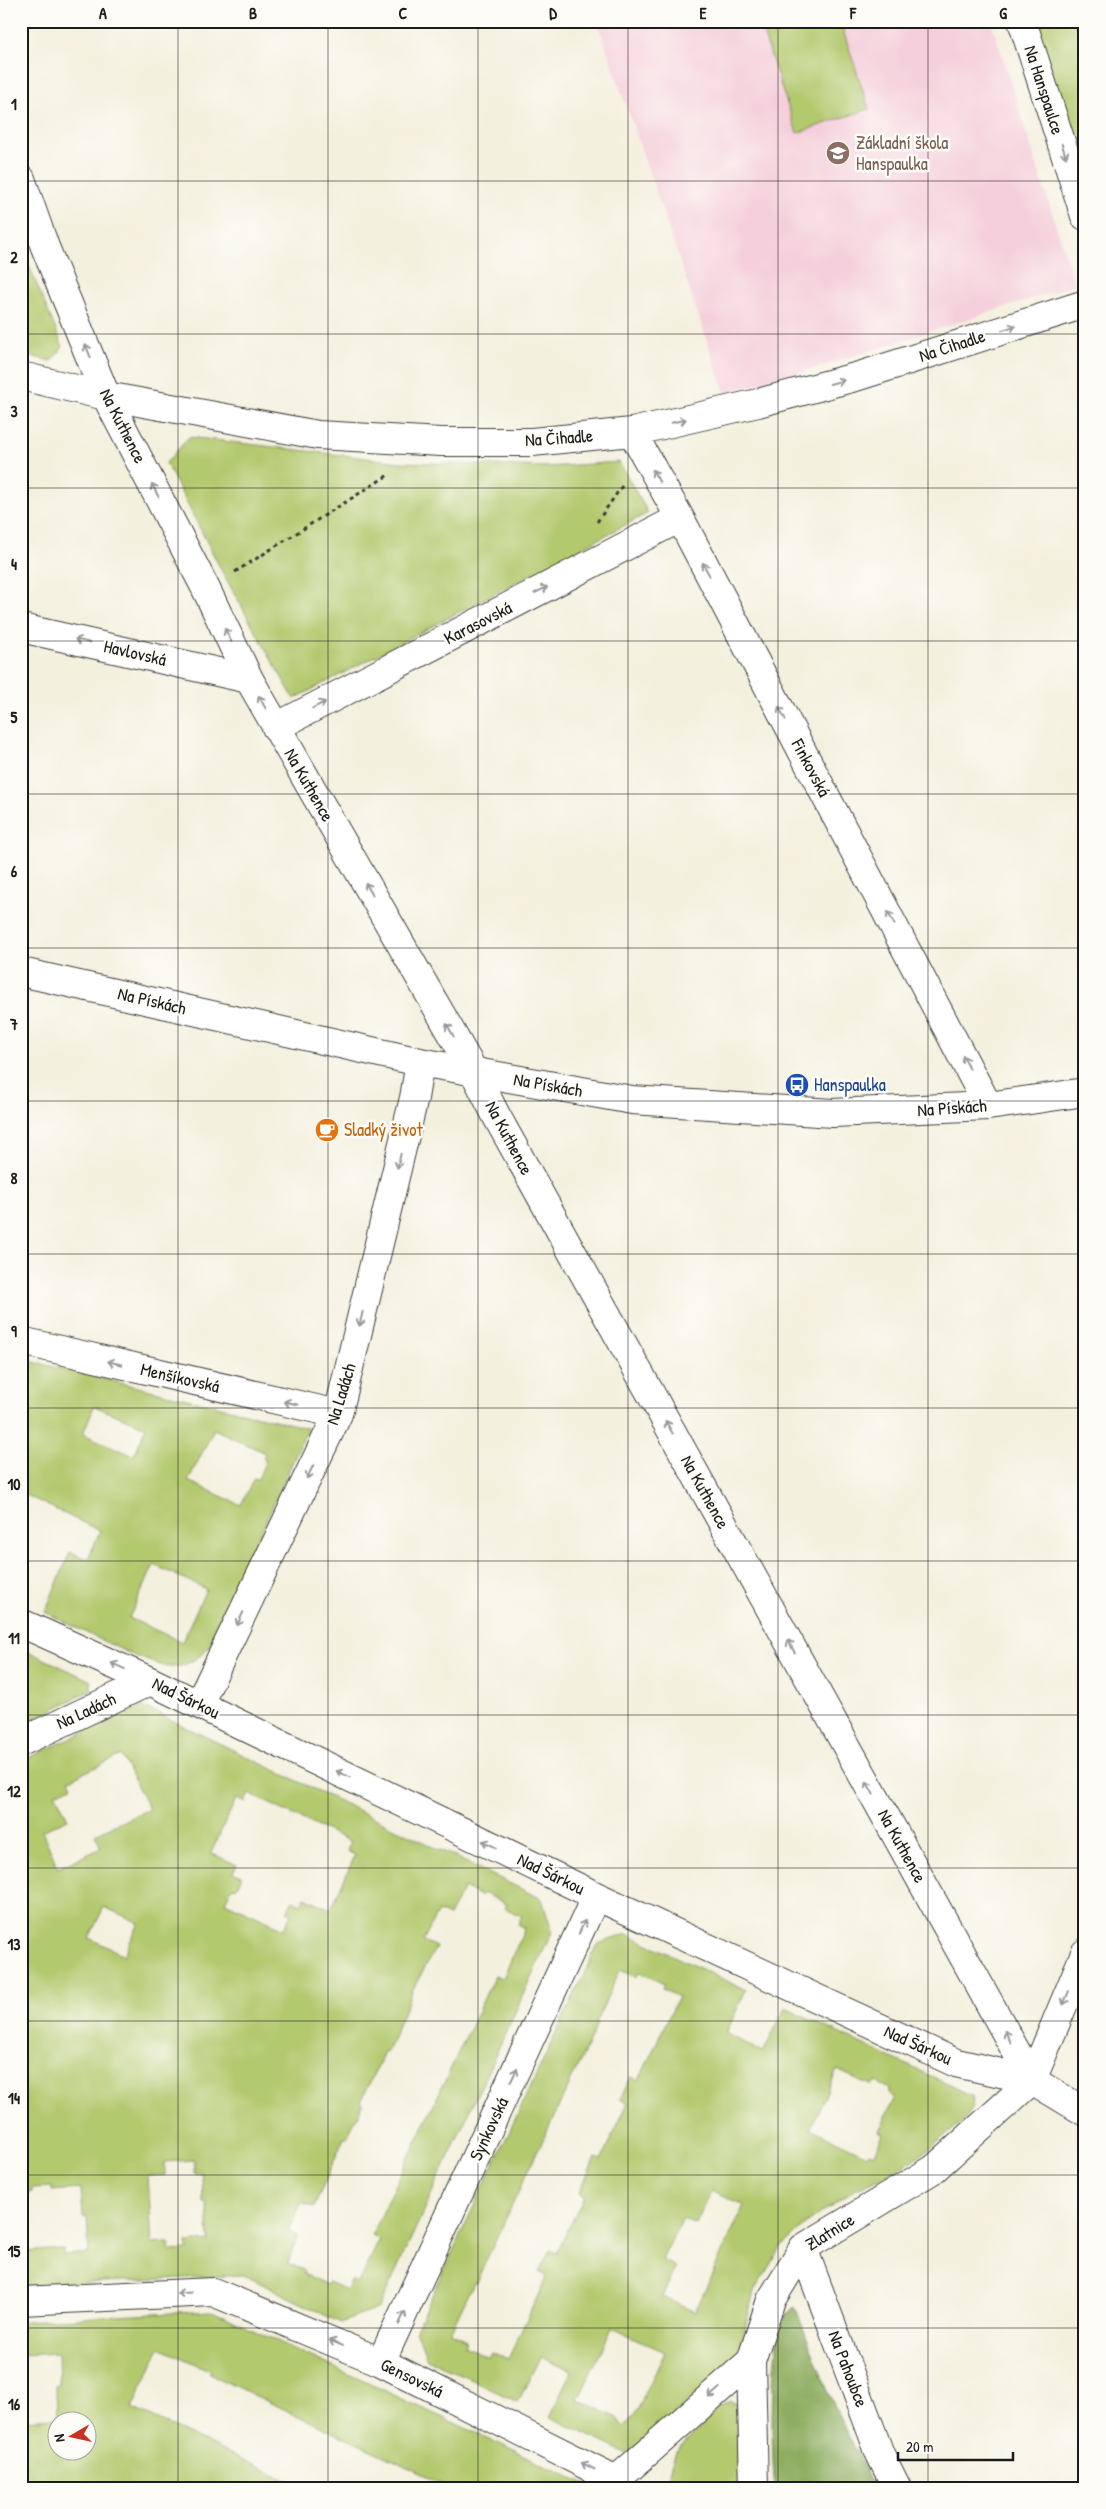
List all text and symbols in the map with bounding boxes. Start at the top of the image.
text: A [99,2,107,24]
text: B [249,2,257,24]
text: C [399,2,408,24]
text: D [549,2,557,24]
text: E [699,2,707,24]
text: F [849,2,857,24]
text: G [999,2,1007,24]
street label: Na Hanspaulce [1018,42,1071,138]
text: 1 [11,93,17,115]
place label: Základní škola Hanspaulka [856,130,948,176]
school or university icon: Základní škola Hanspaulka [825,140,851,166]
one-way arrow [1060,143,1069,158]
text: 2 [10,246,18,268]
street label: Na Čihadle [916,323,988,368]
one-way arrow [1000,323,1016,333]
one-way arrow [82,343,91,358]
one-way arrow [829,377,845,386]
street label: Na Kuthence [94,384,153,467]
text: 3 [10,400,18,422]
one-way arrow [671,416,687,425]
street label: Na Čihadle [524,423,594,452]
one-way arrow [651,468,661,483]
one-way arrow [150,483,159,498]
text: 4 [11,553,17,575]
one-way arrow [701,562,710,577]
one-way arrow [533,585,548,594]
street label: Karasovská [439,595,516,650]
one-way arrow [223,628,232,643]
street label: Havlovská [101,633,169,672]
one-way arrow [75,636,91,645]
one-way arrow [257,695,267,710]
one-way arrow [311,700,326,709]
one-way arrow [777,705,787,720]
text: 5 [11,706,18,728]
street label: Finkovská [785,734,837,801]
street label: Na Kuthence [278,744,340,826]
text: 6 [11,860,18,882]
one-way arrow [363,883,373,897]
one-way arrow [885,911,895,926]
street label: Na Pískách [115,981,189,1021]
text: 7 [9,1013,18,1035]
one-way arrow [445,1023,454,1038]
one-way arrow [961,1055,970,1070]
street label: Na Pískách [512,1066,585,1103]
bus stop icon: Hanspaulka [784,1072,810,1098]
place label: Hanspaulka [814,1072,886,1097]
street label: Na Pískách [916,1093,988,1122]
street label: Na Kuthence [479,1096,539,1179]
cafe icon: Sladký život [314,1117,340,1143]
place label: Sladký život [344,1117,424,1142]
one-way arrow [394,1152,403,1168]
text: 8 [11,1167,18,1189]
one-way arrow [356,1310,365,1326]
text: 9 [11,1320,17,1342]
street label: Menšíkovská [138,1356,222,1399]
one-way arrow [108,1358,124,1367]
street label: Na Ladách [319,1360,362,1428]
one-way arrow [283,1398,299,1407]
one-way arrow [664,1420,674,1435]
street label: Na Kuthence [675,1450,736,1533]
one-way arrow [305,1464,314,1479]
text: 10 [8,1473,20,1495]
one-way arrow [235,1611,244,1626]
text: 11 [8,1627,20,1649]
one-way arrow [785,1639,795,1654]
one-way arrow [111,1661,126,1670]
street label: Nad Šárkou [148,1671,224,1725]
street label: Na Ladách [52,1686,120,1735]
one-way arrow [336,1768,351,1778]
text: 12 [7,1780,21,1802]
one-way arrow [864,1781,874,1796]
street label: Na Kuthence [872,1804,933,1887]
one-way arrow [482,1839,497,1849]
street label: Nad Šárkou [513,1847,589,1901]
one-way arrow [578,1920,587,1935]
text: 13 [8,1933,20,1955]
one-way arrow [1061,1989,1070,2005]
street label: Nad Šárkou [880,2018,956,2071]
one-way arrow [1003,2030,1012,2045]
one-way arrow [510,2068,519,2083]
text: 14 [8,2087,20,2109]
street label: Synkovská [463,2093,514,2165]
street label: Zlatnice [800,2207,859,2256]
text: 15 [8,2240,21,2262]
one-way arrow [177,2289,193,2298]
one-way arrow [398,2311,407,2326]
street label: Na Pahoubce [822,2327,874,2411]
one-way arrow [329,2338,344,2347]
street label: Gensovská [377,2352,448,2403]
one-way arrow [708,2388,721,2399]
text: 16 [8,2393,21,2415]
north arrow [48,2412,98,2462]
scale bar [898,2429,1014,2461]
text: N [49,2432,69,2443]
text: 20 m [906,2436,933,2457]
one-way arrow [581,2461,596,2470]

